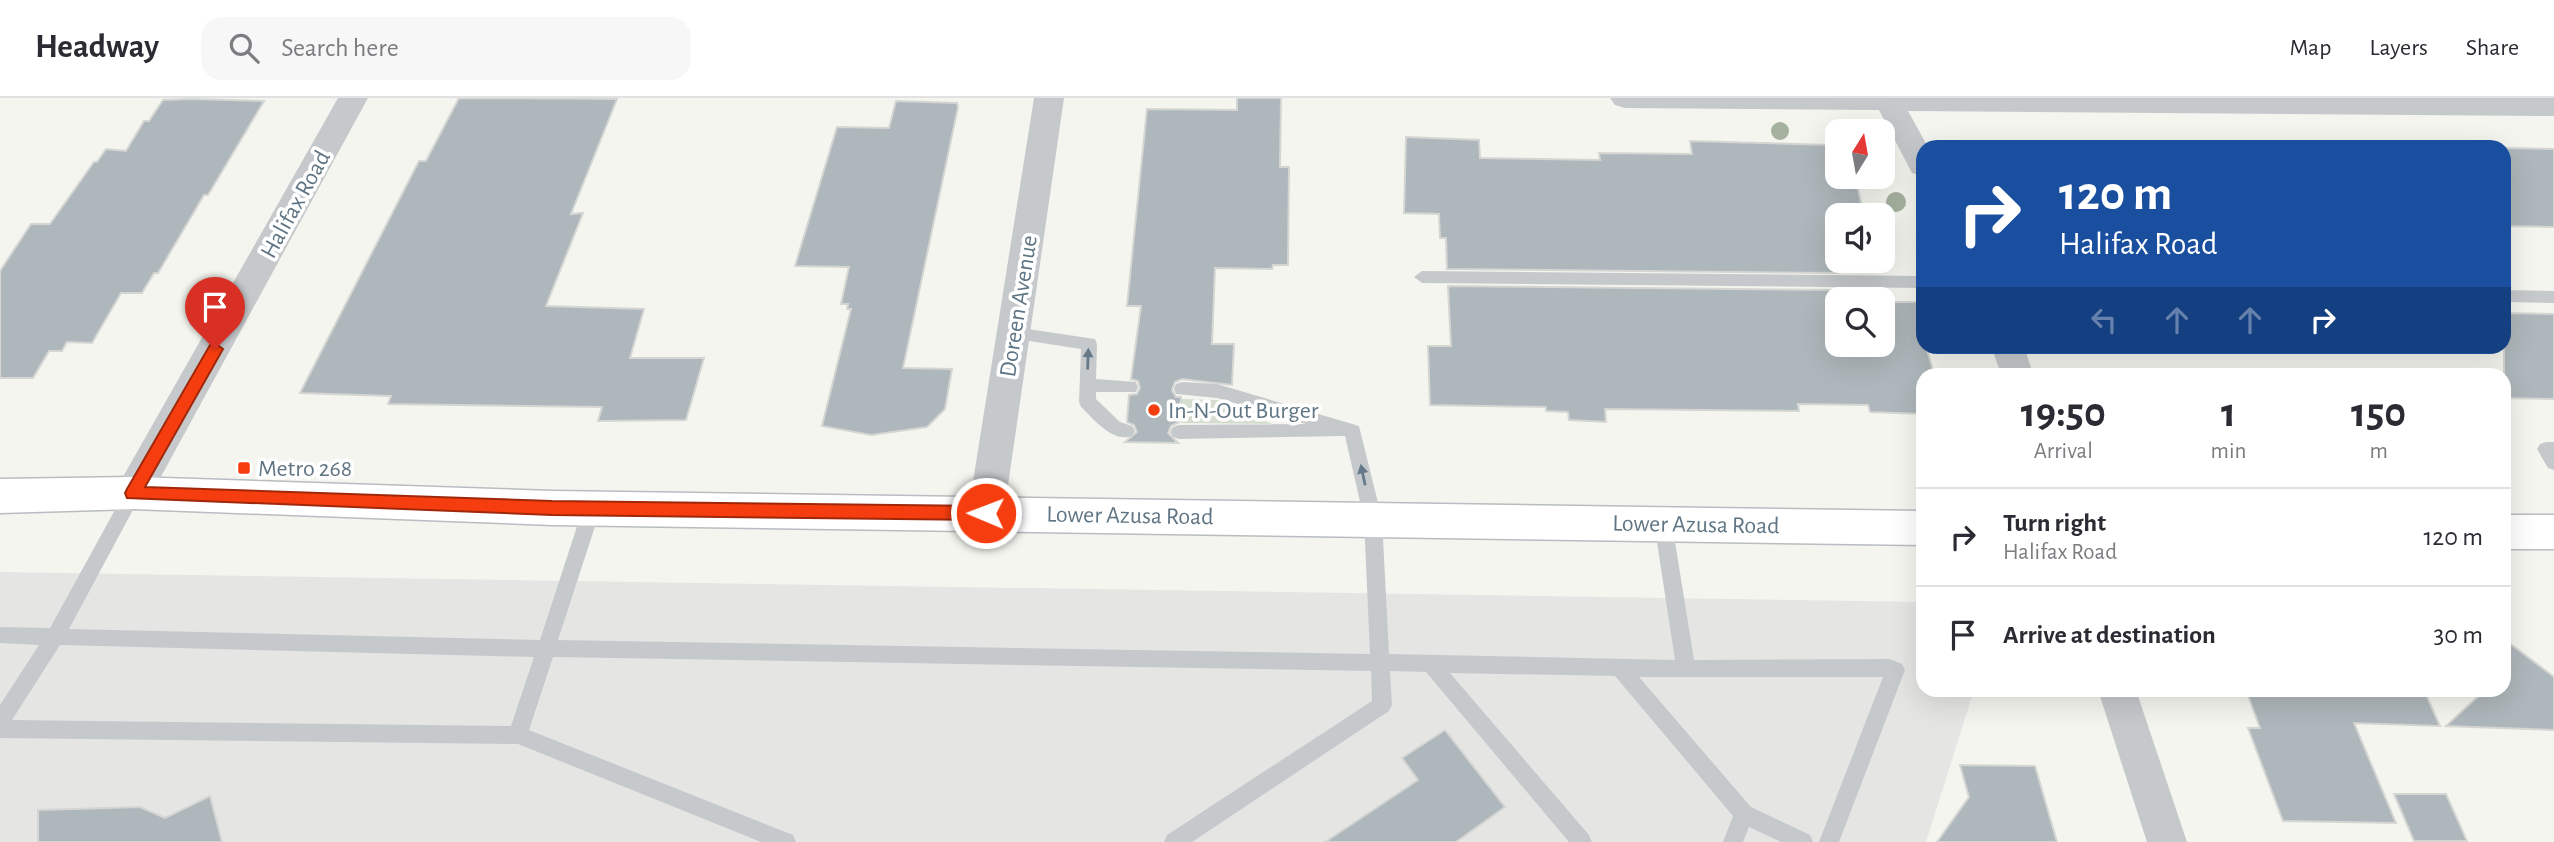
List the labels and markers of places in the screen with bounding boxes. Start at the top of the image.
pin [185,277,245,349]
place label: In-N-Out Burger [1168,399,1319,423]
marker: In-N-Out Burger [1146,402,1162,418]
place label: Metro 268 [258,457,352,481]
marker: Metro 268 [236,460,252,476]

